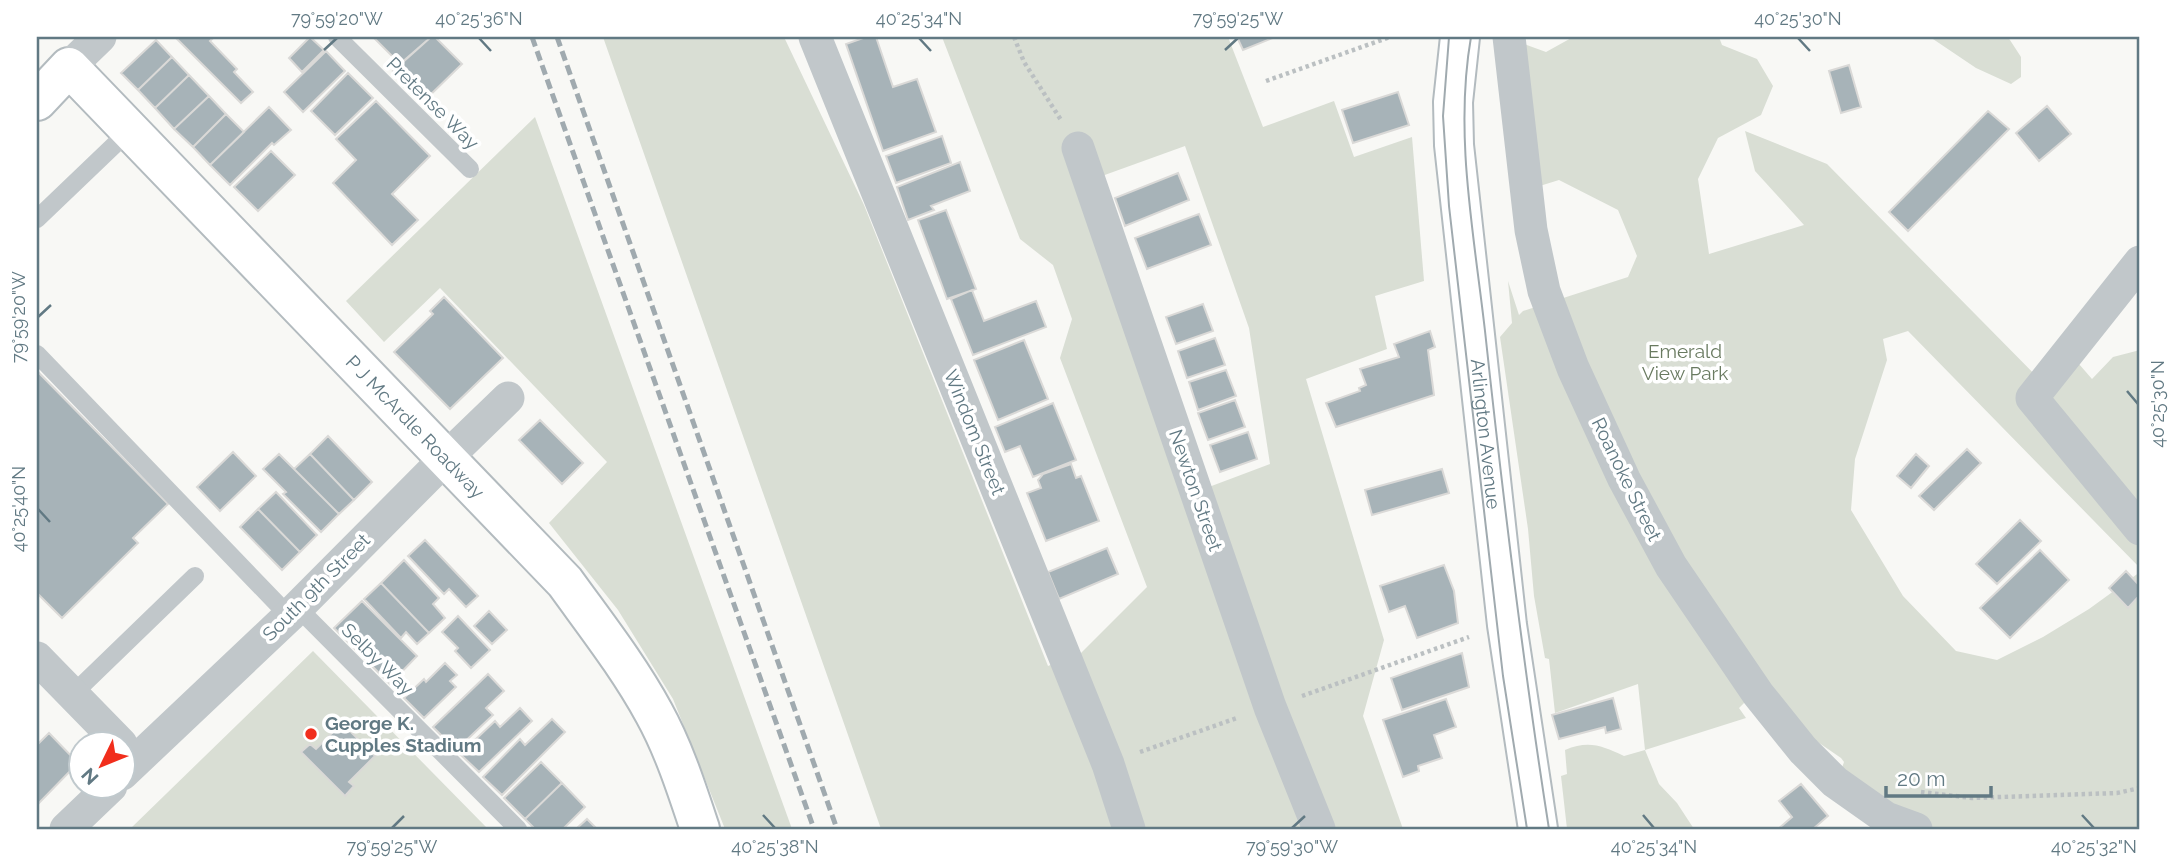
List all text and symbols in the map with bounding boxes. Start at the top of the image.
text: 79°59'20"W [291,8,383,29]
text: 40°25'36"N [435,8,523,29]
text: 40°25'34"N [876,8,962,29]
text: 79°59'25"W [1193,8,1284,29]
text: 40°25'30"N [1754,8,1842,29]
street label: Pretense Way [382,52,484,154]
text: 79°59'20"W [8,271,29,363]
park label: Emerald View Park [1642,340,1728,384]
street label: P J McArdle Roadway [342,351,489,503]
street label: Arlington Avenue [1467,357,1505,510]
text: 40°25'30"N [2147,360,2168,448]
street label: Windom Street [940,366,1010,498]
street label: Roanoke Street [1588,414,1667,545]
street label: Newton Street [1165,426,1227,554]
text: 40°25'40"N [8,466,29,552]
street label: South 9th Street [258,528,375,645]
street label: Selby Way [338,619,418,699]
place label: George K. Cupples Stadium [325,712,481,756]
marker: George K. Cupples Stadium [303,726,319,742]
north arrow [66,730,136,800]
scale bar [1886,754,1992,798]
text: N [77,764,103,789]
text: 20 m [1897,766,1945,791]
text: 79°59'25"W [347,836,438,857]
text: 40°25'38"N [731,836,819,857]
text: 79°59'30"W [1246,836,1338,857]
text: 40°25'34"N [1611,836,1697,857]
text: 40°25'32"N [2051,836,2137,857]

